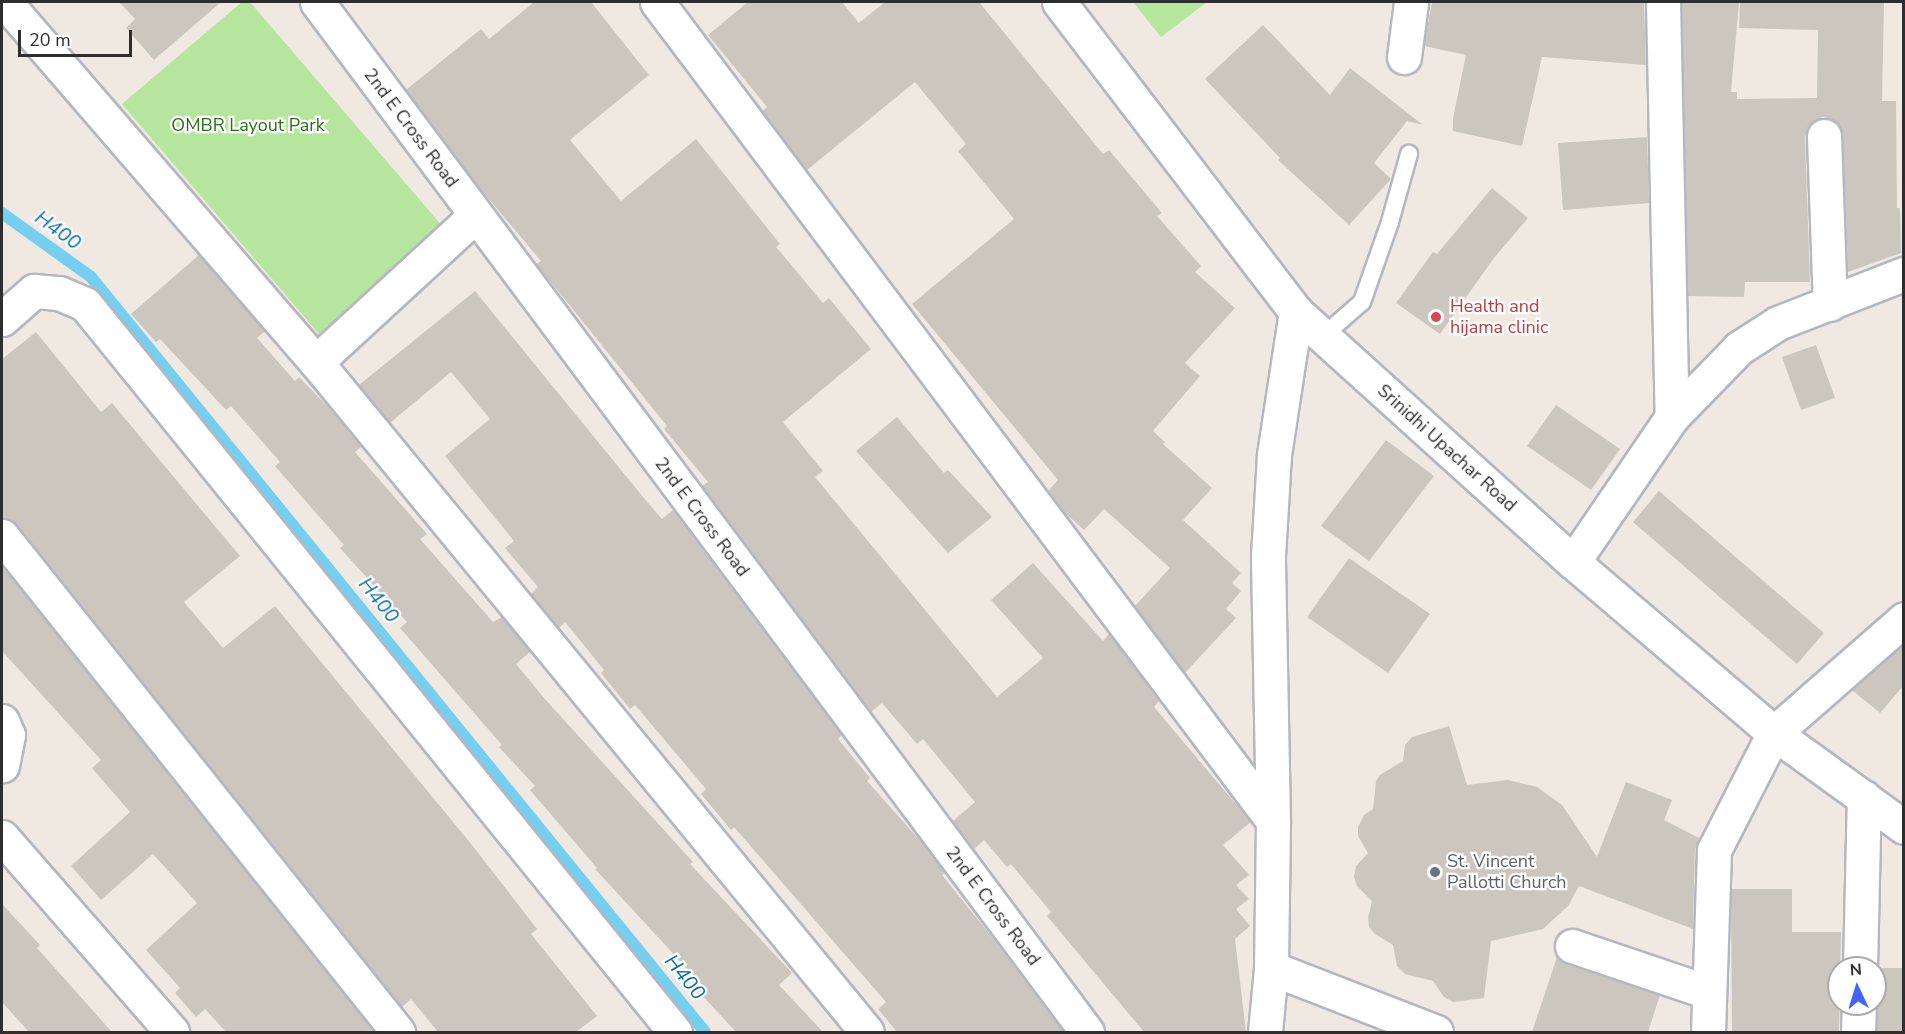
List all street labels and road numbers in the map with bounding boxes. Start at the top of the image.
street label: 2nd E Cross Road [359,64,463,192]
street label: Srinidhi Upachar Road [1373,380,1521,516]
street label: 2nd E Cross Road [650,453,754,581]
street label: 2nd E Cross Road [941,842,1045,970]

